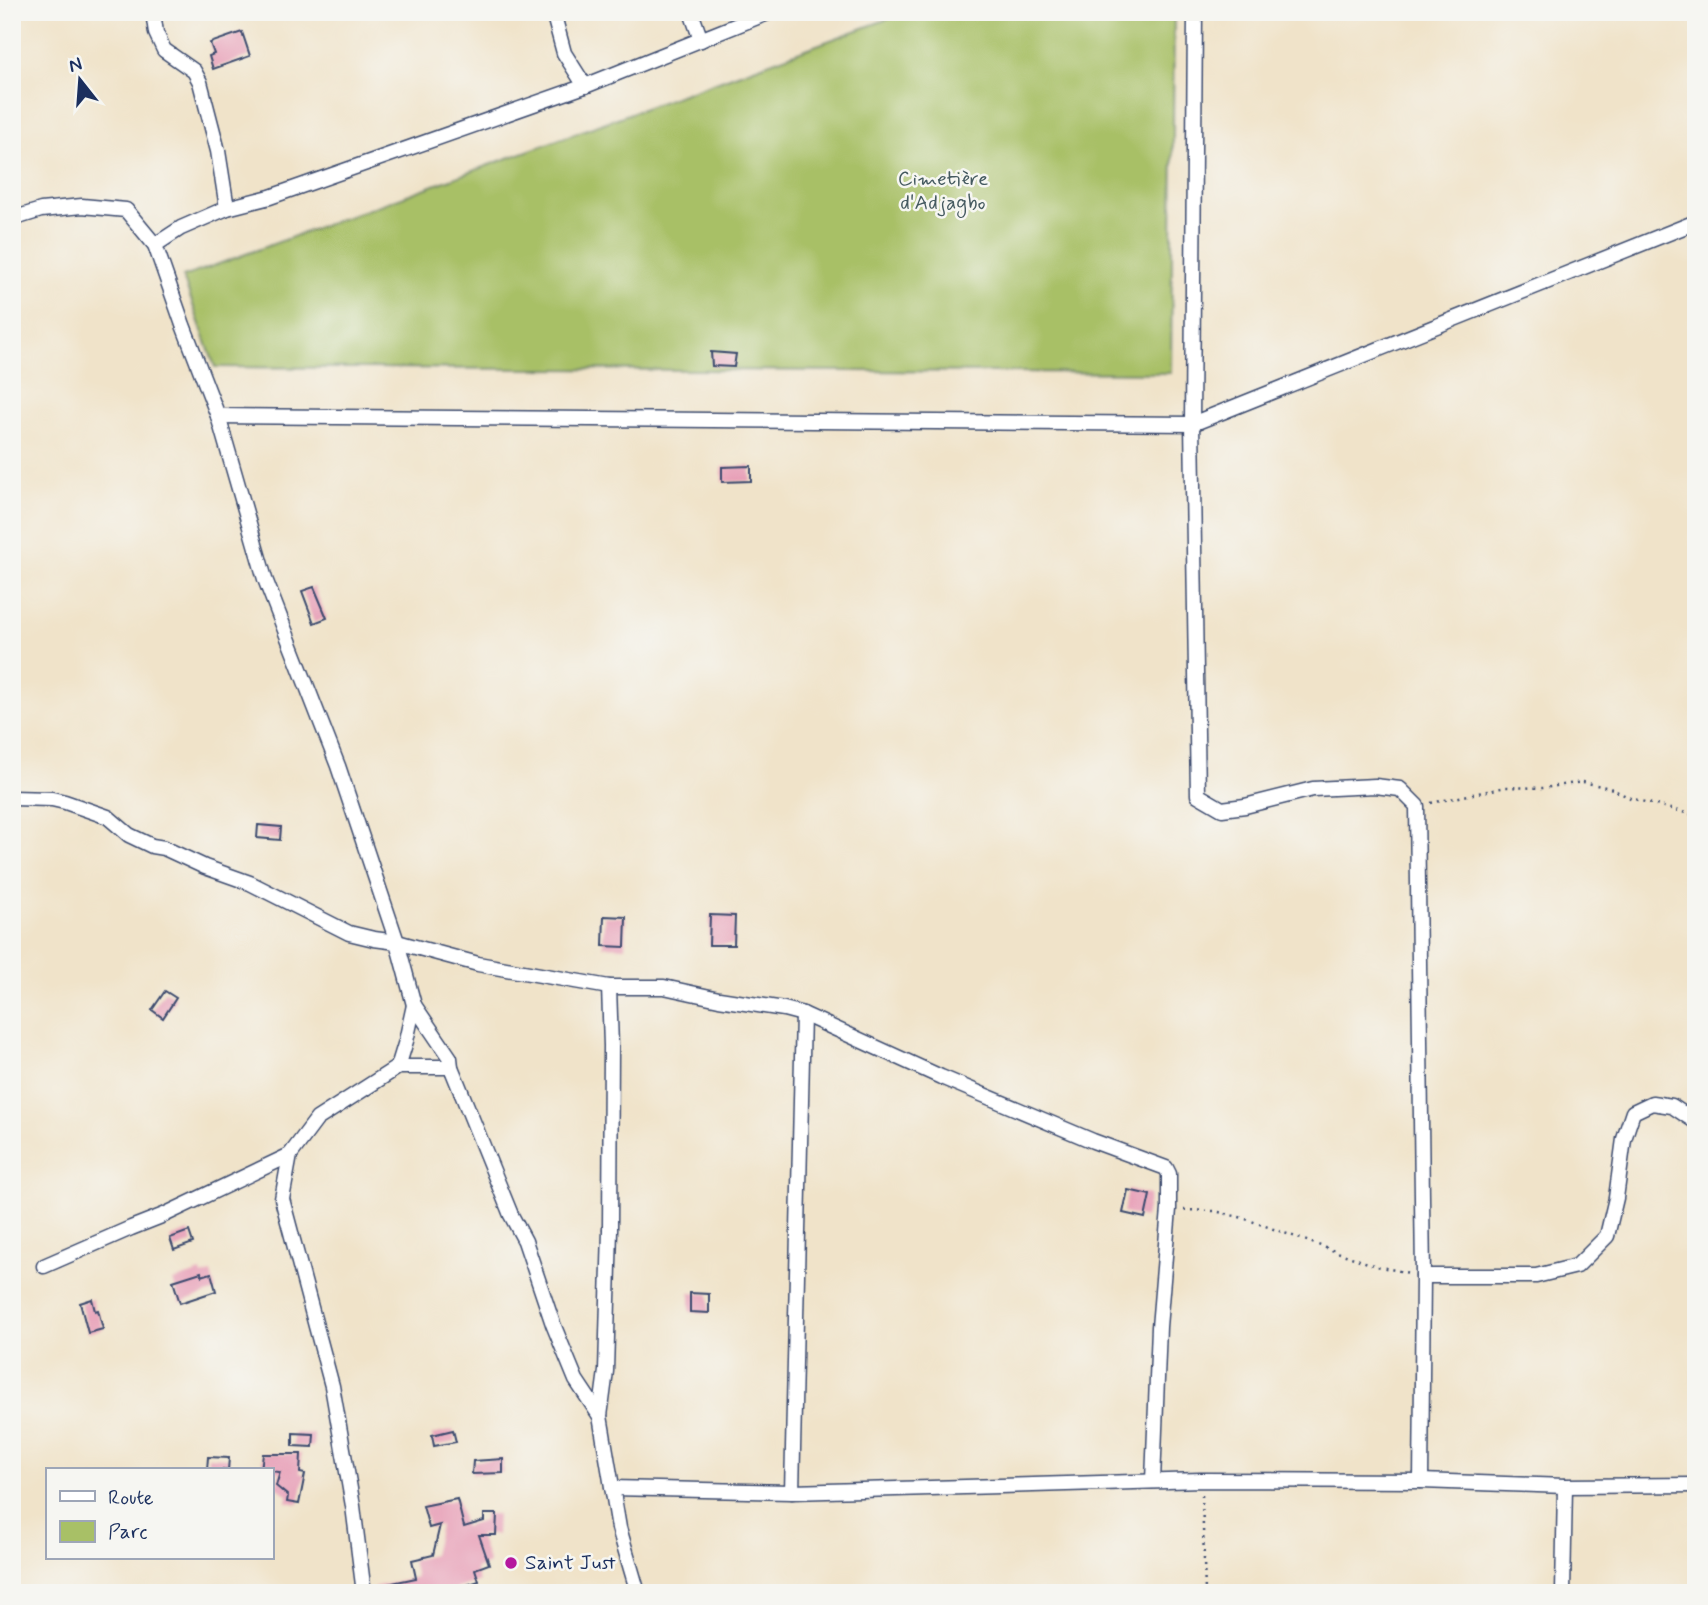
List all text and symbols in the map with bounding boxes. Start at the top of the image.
north arrow [46,46,116,116]
text: N [66,51,85,79]
park label: Cimetière d'Adjagbo [898,165,988,218]
legend [46,1468,273,1560]
text: Route [108,1484,154,1512]
text: Parc [108,1518,148,1546]
place label: Saint Just [525,1549,616,1577]
marker: Saint Just [503,1555,519,1571]

